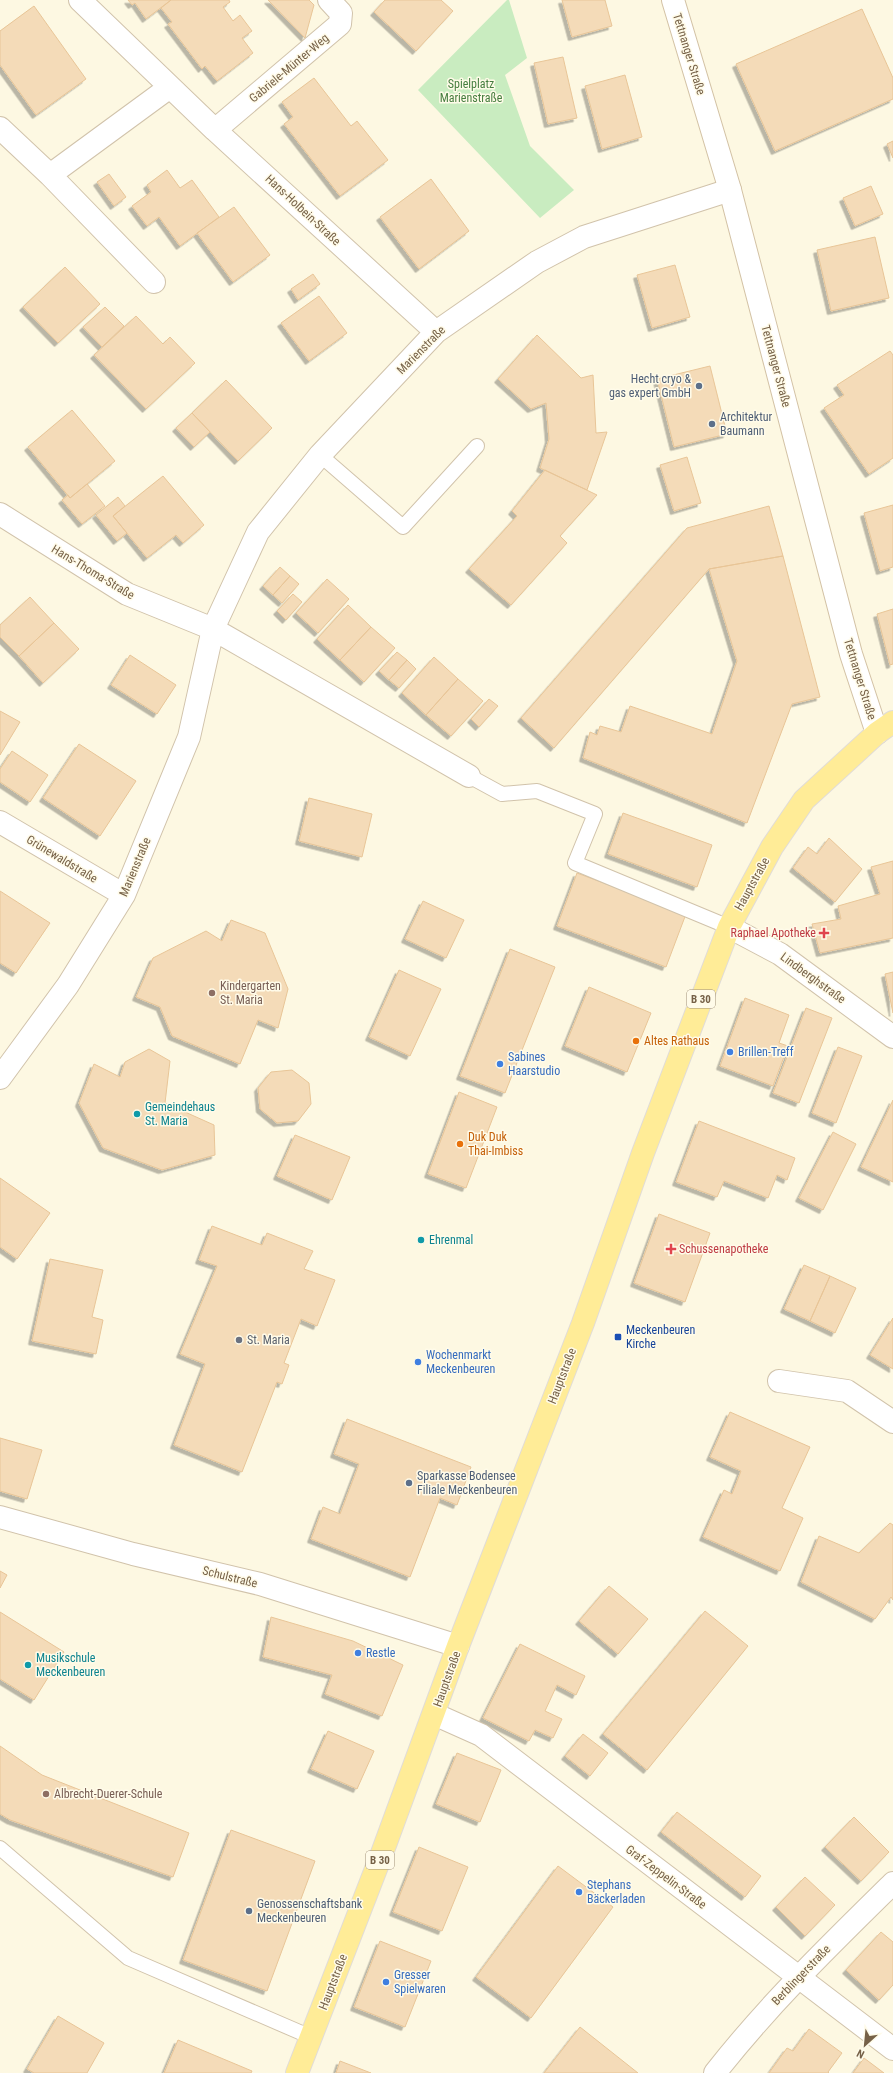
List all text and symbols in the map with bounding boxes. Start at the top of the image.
street label: Tettnanger Straße [670,12,708,97]
street label: Gabriele-Münter-Weg [247,31,332,105]
park label: Spielplatz Marienstraße [440,77,503,105]
street label: Hans-Holbein-Straße [263,172,344,249]
street label: Marienstraße [394,323,448,377]
street label: Tettnanger Straße [758,323,794,409]
place label: Hecht cryo & gas expert GmbH [609,372,691,400]
marker: Hecht cryo & gas expert GmbH [694,381,704,391]
place label: Architektur Baumann [720,410,772,438]
marker: Architektur Baumann [707,419,717,429]
street label: Hans-Thoma-Straße [49,542,137,602]
street label: Tettnanger Straße [841,637,879,722]
street label: Grünewaldstraße [24,832,100,886]
street label: Marienstraße [116,835,154,899]
street label: Hauptstraße [732,855,772,913]
place label: Raphael Apotheke [731,926,816,940]
marker: Raphael Apotheke [819,928,829,938]
street label: Lindberghstraße [778,950,849,1007]
place label: Kindergarten St. Maria [220,979,281,1007]
marker: Kindergarten St. Maria [207,988,217,998]
road number: B 30 [687,990,715,1008]
place label: Altes Rathaus [644,1034,710,1048]
marker: Altes Rathaus [631,1036,641,1046]
place label: Brillen-Treff [738,1045,794,1059]
marker: Brillen-Treff [725,1047,735,1057]
place label: Sabines Haarstudio [508,1050,560,1078]
marker: Sabines Haarstudio [495,1059,505,1069]
place label: Gemeindehaus St. Maria [145,1100,215,1128]
marker: Gemeindehaus St. Maria [132,1109,142,1119]
place label: Duk Duk Thai-Imbiss [468,1130,523,1158]
marker: Duk Duk Thai-Imbiss [455,1139,465,1149]
place label: Ehrenmal [429,1233,473,1247]
marker: Ehrenmal [416,1235,426,1245]
place label: Schussenapotheke [679,1242,769,1256]
marker: Schussenapotheke [666,1244,676,1254]
place label: Meckenbeuren Kirche [626,1323,695,1351]
marker: Meckenbeuren Kirche [613,1332,623,1342]
place label: St. Maria [247,1333,290,1347]
marker: St. Maria [234,1335,244,1345]
street label: Hauptstraße [545,1346,579,1406]
place label: Wochenmarkt Meckenbeuren [426,1348,495,1376]
marker: Wochenmarkt Meckenbeuren [413,1357,423,1367]
place label: Sparkasse Bodensee Filiale Meckenbeuren [417,1469,517,1497]
marker: Sparkasse Bodensee Filiale Meckenbeuren [404,1478,414,1488]
street label: Schulstraße [201,1563,259,1591]
place label: Restle [366,1646,396,1660]
marker: Restle [353,1648,363,1658]
street label: Hauptstraße [430,1649,464,1709]
place label: Musikschule Meckenbeuren [36,1651,105,1679]
marker: Musikschule Meckenbeuren [23,1660,33,1670]
place label: Albrecht-Duerer-Schule [54,1787,163,1801]
marker: Albrecht-Duerer-Schule [41,1789,51,1799]
street label: Graf-Zeppelin-Straße [623,1842,709,1912]
road number: B 30 [366,1851,394,1869]
place label: Stephans Bäckerladen [587,1878,645,1906]
marker: Stephans Bäckerladen [574,1887,584,1897]
place label: Genossenschaftsbank Meckenbeuren [257,1897,363,1925]
marker: Genossenschaftsbank Meckenbeuren [244,1906,254,1916]
street label: Berblingerstraße [769,1942,834,2008]
street label: Hauptstraße [316,1952,350,2012]
place label: Gresser Spielwaren [394,1968,446,1996]
marker: Gresser Spielwaren [381,1977,391,1987]
north arrow [845,2025,885,2065]
text: N [855,2046,867,2061]

